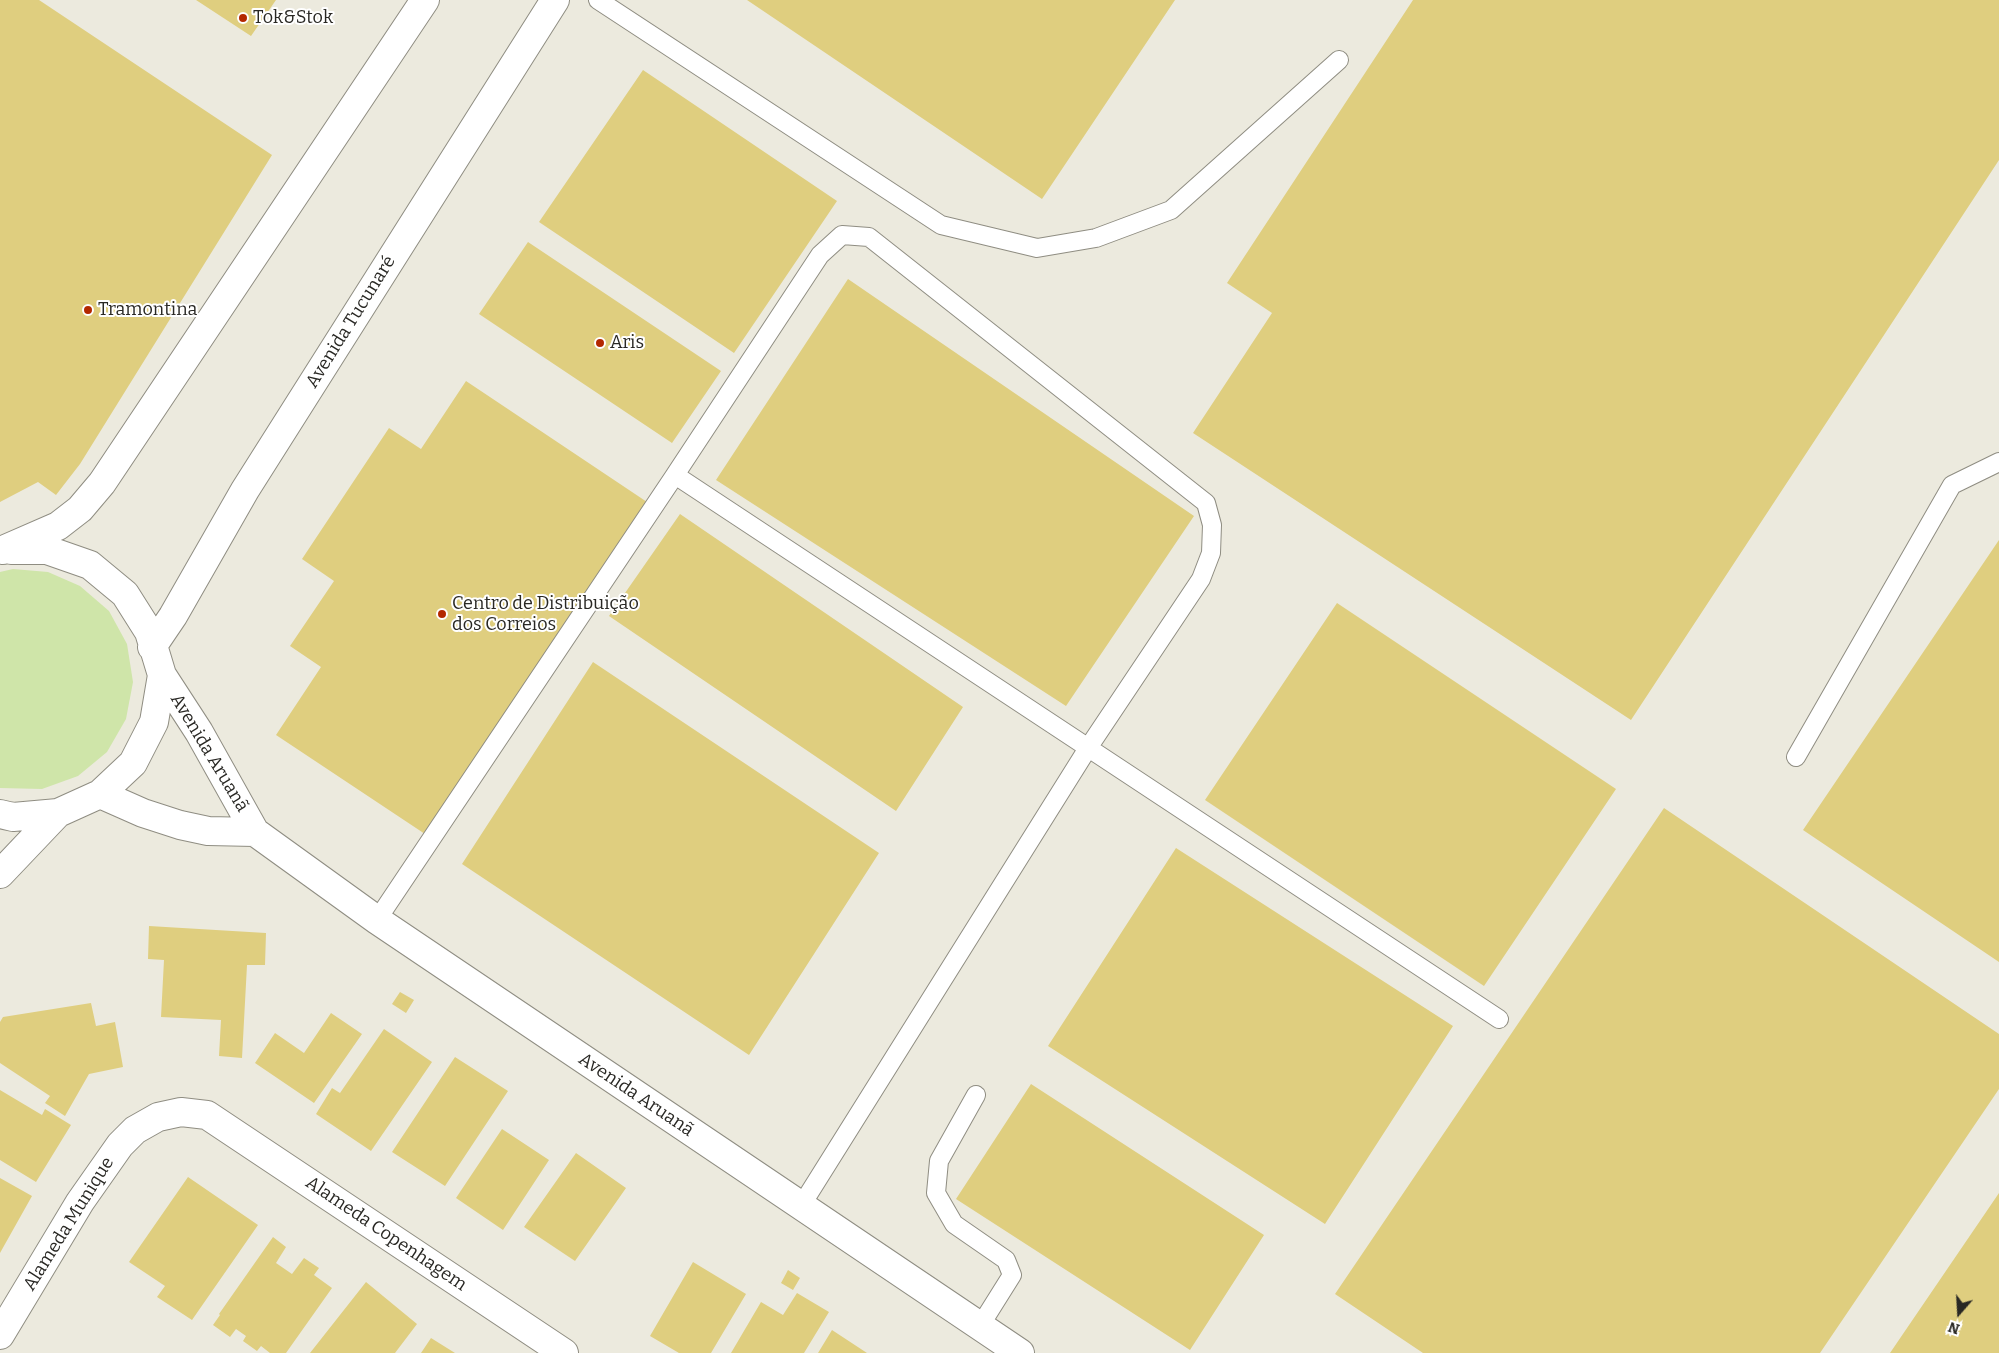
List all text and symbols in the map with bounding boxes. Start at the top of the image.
place label: Tok&Stok [253,7,333,29]
marker: Tok&Stok [237,12,249,24]
street label: Avenida Tucunaré [302,252,400,392]
place label: Tramontina [98,299,197,321]
marker: Tramontina [82,304,94,316]
place label: Aris [610,332,644,354]
marker: Aris [594,337,606,349]
place label: Centro de Distribuição dos Correios [452,593,639,636]
marker: Centro de Distribuição dos Correios [436,608,448,620]
street label: Avenida Aruanã [165,690,253,816]
street label: Avenida Aruanã [574,1049,698,1141]
street label: Alameda Munique [19,1153,119,1295]
street label: Alameda Copenhagem [301,1172,471,1296]
north arrow [1934,1288,1984,1338]
text: N [1946,1318,1962,1337]

